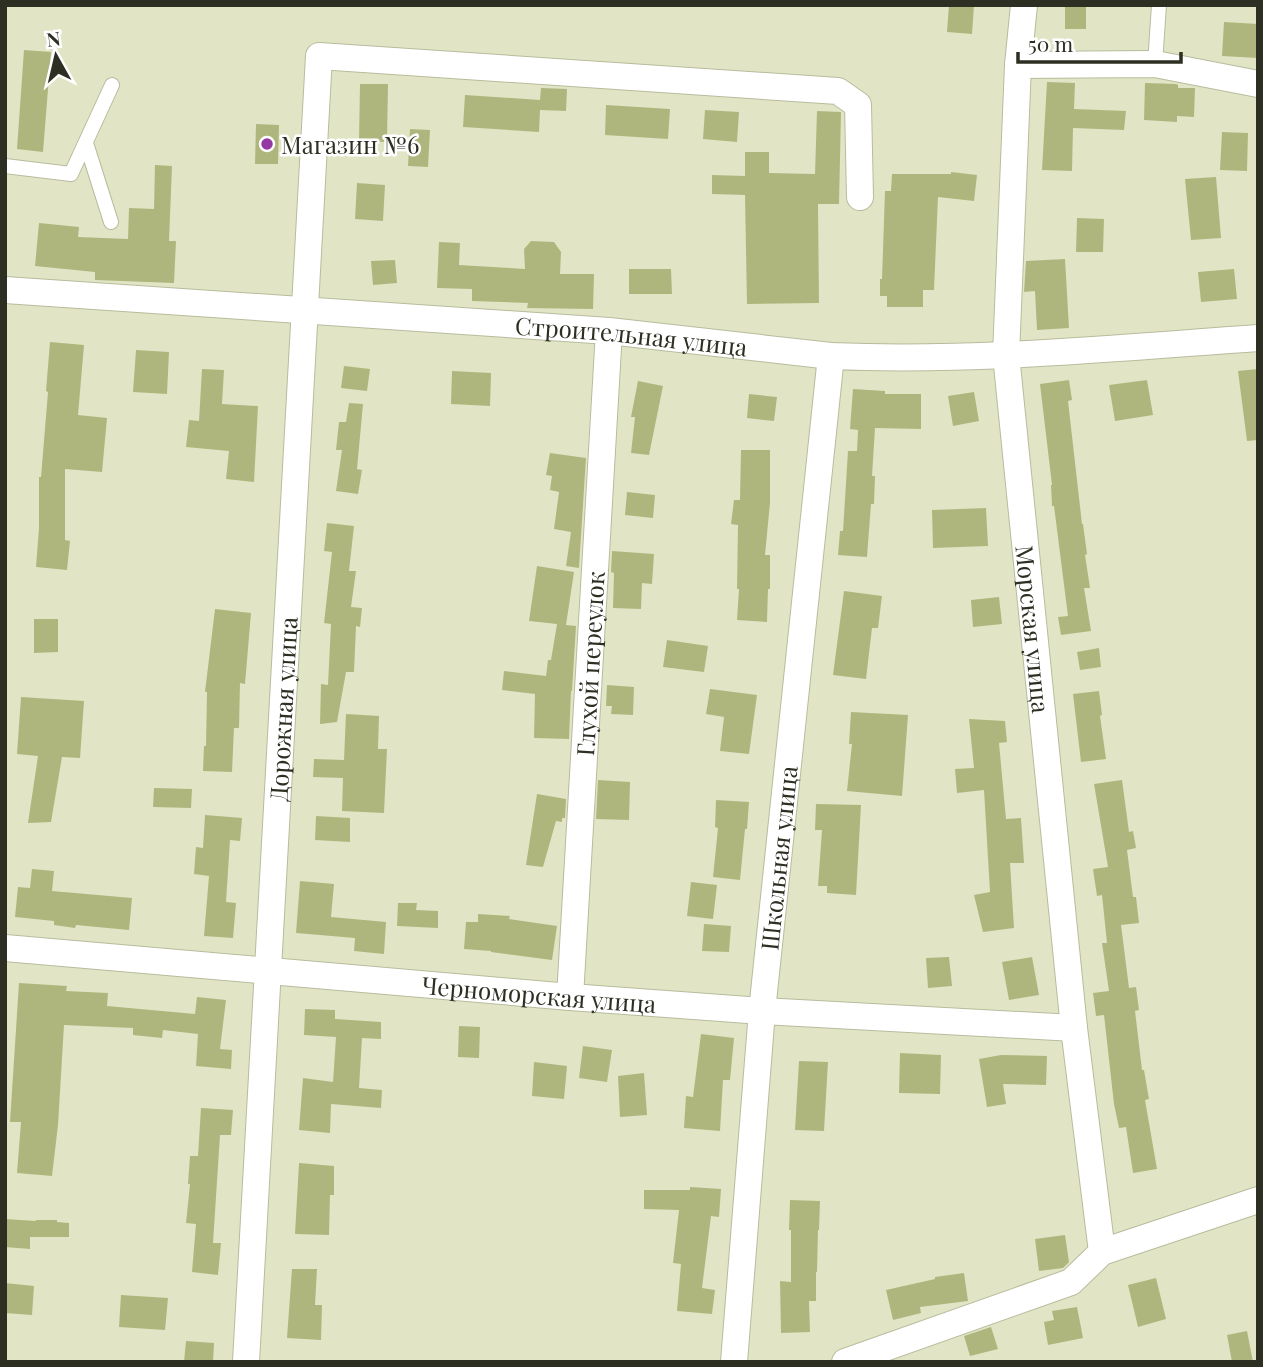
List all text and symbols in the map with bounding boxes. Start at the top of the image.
north arrow [21,21,91,91]
scale bar [1018,21,1181,65]
text: N [45,24,62,52]
text: 50 m [1028,29,1074,57]
place label: Магазин №6 [281,128,419,160]
marker: Магазин №6 [259,136,275,152]
street label: Строительная улица [514,309,749,362]
street label: Морская улица [1009,544,1058,715]
street label: Глухой переулок [568,570,611,757]
street label: Дорожная улица [261,616,304,802]
street label: Школьная улица [752,764,804,952]
street label: Черноморская улица [421,968,657,1019]

